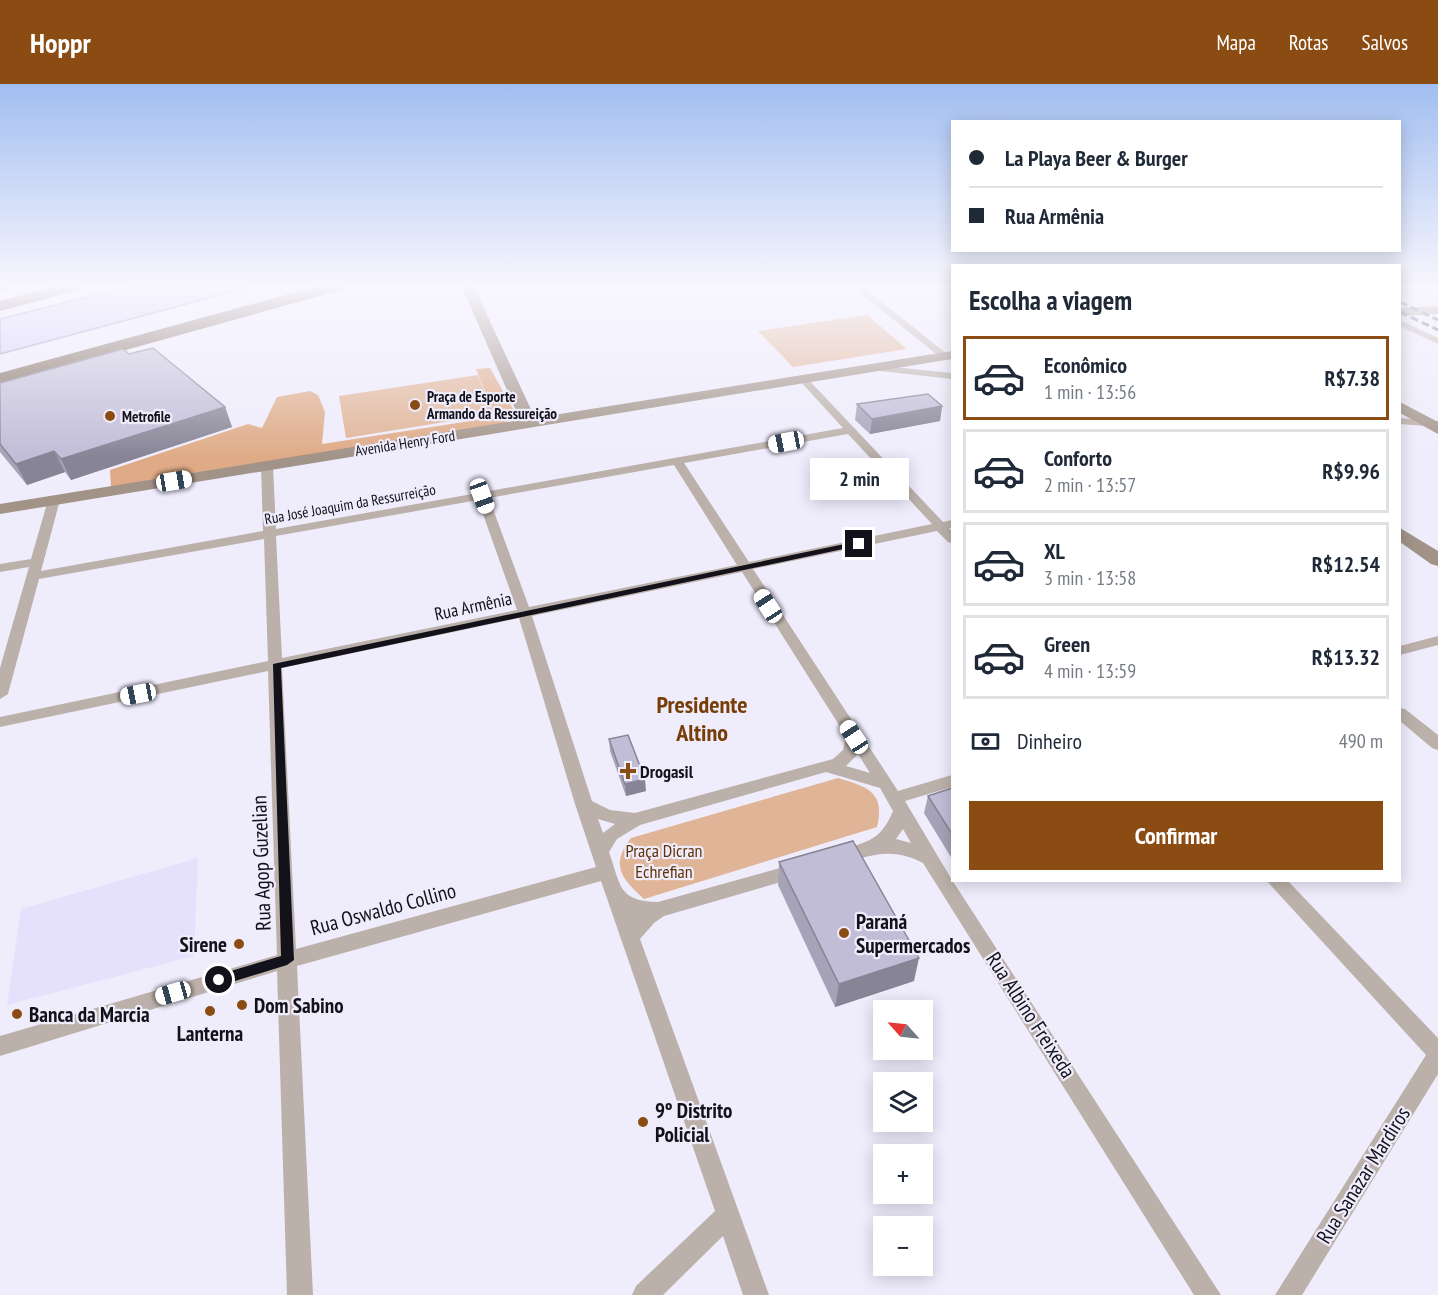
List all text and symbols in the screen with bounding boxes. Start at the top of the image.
text: Hoppr [30,24,91,61]
text: Mapa [1216,29,1256,56]
text: Rotas [1289,29,1328,56]
text: Salvos [1361,29,1408,56]
text: La Playa Beer & Burger [1005,144,1188,172]
text: Rua Armênia [1005,202,1104,230]
text: Escolha a viagem [969,283,1132,317]
icon: car [972,351,1026,405]
text: Econômico [1044,351,1127,379]
text: R$7.38 [1324,364,1380,392]
text: 1 min · 13:56 [1044,379,1136,405]
place label: Praça de Esporte Armando da Ressureição [426,387,557,423]
marker: Praça de Esporte Armando da Ressureição [408,398,422,412]
place label: Metrofile [122,407,171,426]
marker: Metrofile [103,409,117,423]
street label: Avenida Henry Ford [354,426,456,460]
car [767,430,805,454]
icon: car [972,444,1026,498]
text: Conforto [1044,444,1112,472]
callout: 2 min [810,457,908,499]
text: R$9.96 [1322,457,1380,485]
text: 2 min [839,466,880,492]
car [155,469,193,493]
text: 2 min · 13:57 [1044,472,1136,498]
car [467,476,497,516]
street label: Rua José Joaquim da Ressurreição [263,480,437,528]
route end [845,530,872,557]
icon: car [972,537,1026,591]
text: XL [1044,537,1065,565]
text: R$12.54 [1312,550,1380,578]
text: 3 min · 13:58 [1044,565,1136,591]
car [751,586,785,626]
street label: Rua Armênia [432,587,514,625]
icon: car [972,630,1026,684]
text: Green [1044,630,1090,658]
text: R$13.32 [1312,643,1380,671]
text: 4 min · 13:59 [1044,658,1136,684]
car [119,682,157,706]
district label: Presidente Altino [657,689,747,748]
car [837,717,871,757]
icon: cash [969,725,1002,758]
text: Dinheiro [1017,727,1082,755]
text: 490 m [1339,728,1383,754]
place label: Drogasil [640,760,694,783]
marker: Drogasil [621,764,635,778]
street label: Rua Agop Guzelian [245,795,277,931]
button: Confirmar [969,801,1383,870]
park label: Praça Dicran Echrefian [626,839,703,883]
street label: Rua Oswaldo Collino [307,877,459,941]
place label: Paraná Supermercados [856,908,970,959]
marker: Paraná Supermercados [837,926,851,940]
place label: Sirene [179,931,227,958]
marker: Sirene [232,937,246,951]
street label: Rua Albino Freixeda [980,947,1082,1083]
route start [205,966,232,993]
car [153,979,193,1007]
place label: Dom Sabino [254,992,344,1019]
marker: Dom Sabino [235,998,249,1012]
north arrow [873,1000,933,1060]
map controls [873,1000,933,1276]
place label: Banca da Marcia [29,1001,150,1028]
marker: Lanterna [203,1004,217,1018]
marker: Banca da Marcia [10,1007,24,1021]
place label: Lanterna [177,1020,243,1047]
button: layers [873,1072,933,1132]
place label: 9º Distrito Policial [655,1097,732,1148]
street label: Rua Sanazar Mardiros [1310,1102,1416,1248]
marker: 9º Distrito Policial [636,1115,650,1129]
button: + [873,1144,933,1204]
button: − [873,1216,933,1276]

